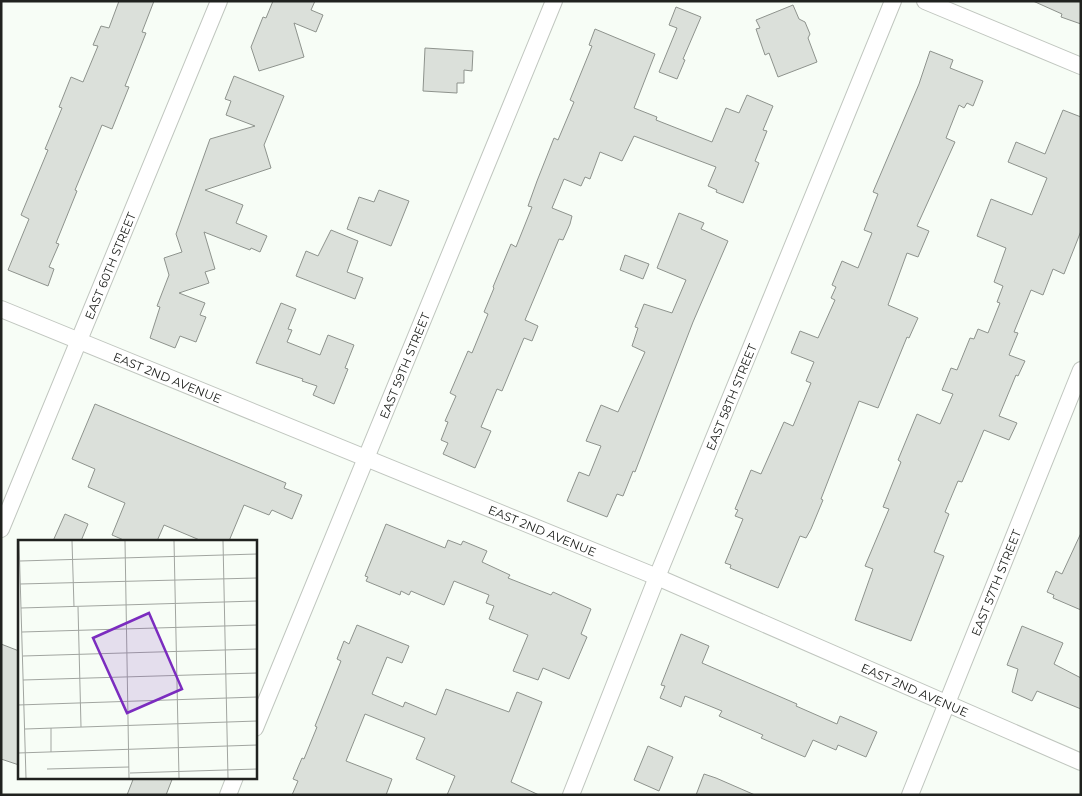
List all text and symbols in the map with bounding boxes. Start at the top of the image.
street label: EAST 60TH STREET [81,210,139,321]
street label: EAST 59TH STREET [376,310,433,421]
street label: EAST 58TH STREET [702,341,759,452]
street label: EAST 2ND AVENUE [111,348,224,406]
street label: EAST 2ND AVENUE [486,501,599,559]
street label: EAST 57TH STREET [967,527,1024,638]
inset map [18,540,256,778]
street label: EAST 2ND AVENUE [859,660,971,719]

